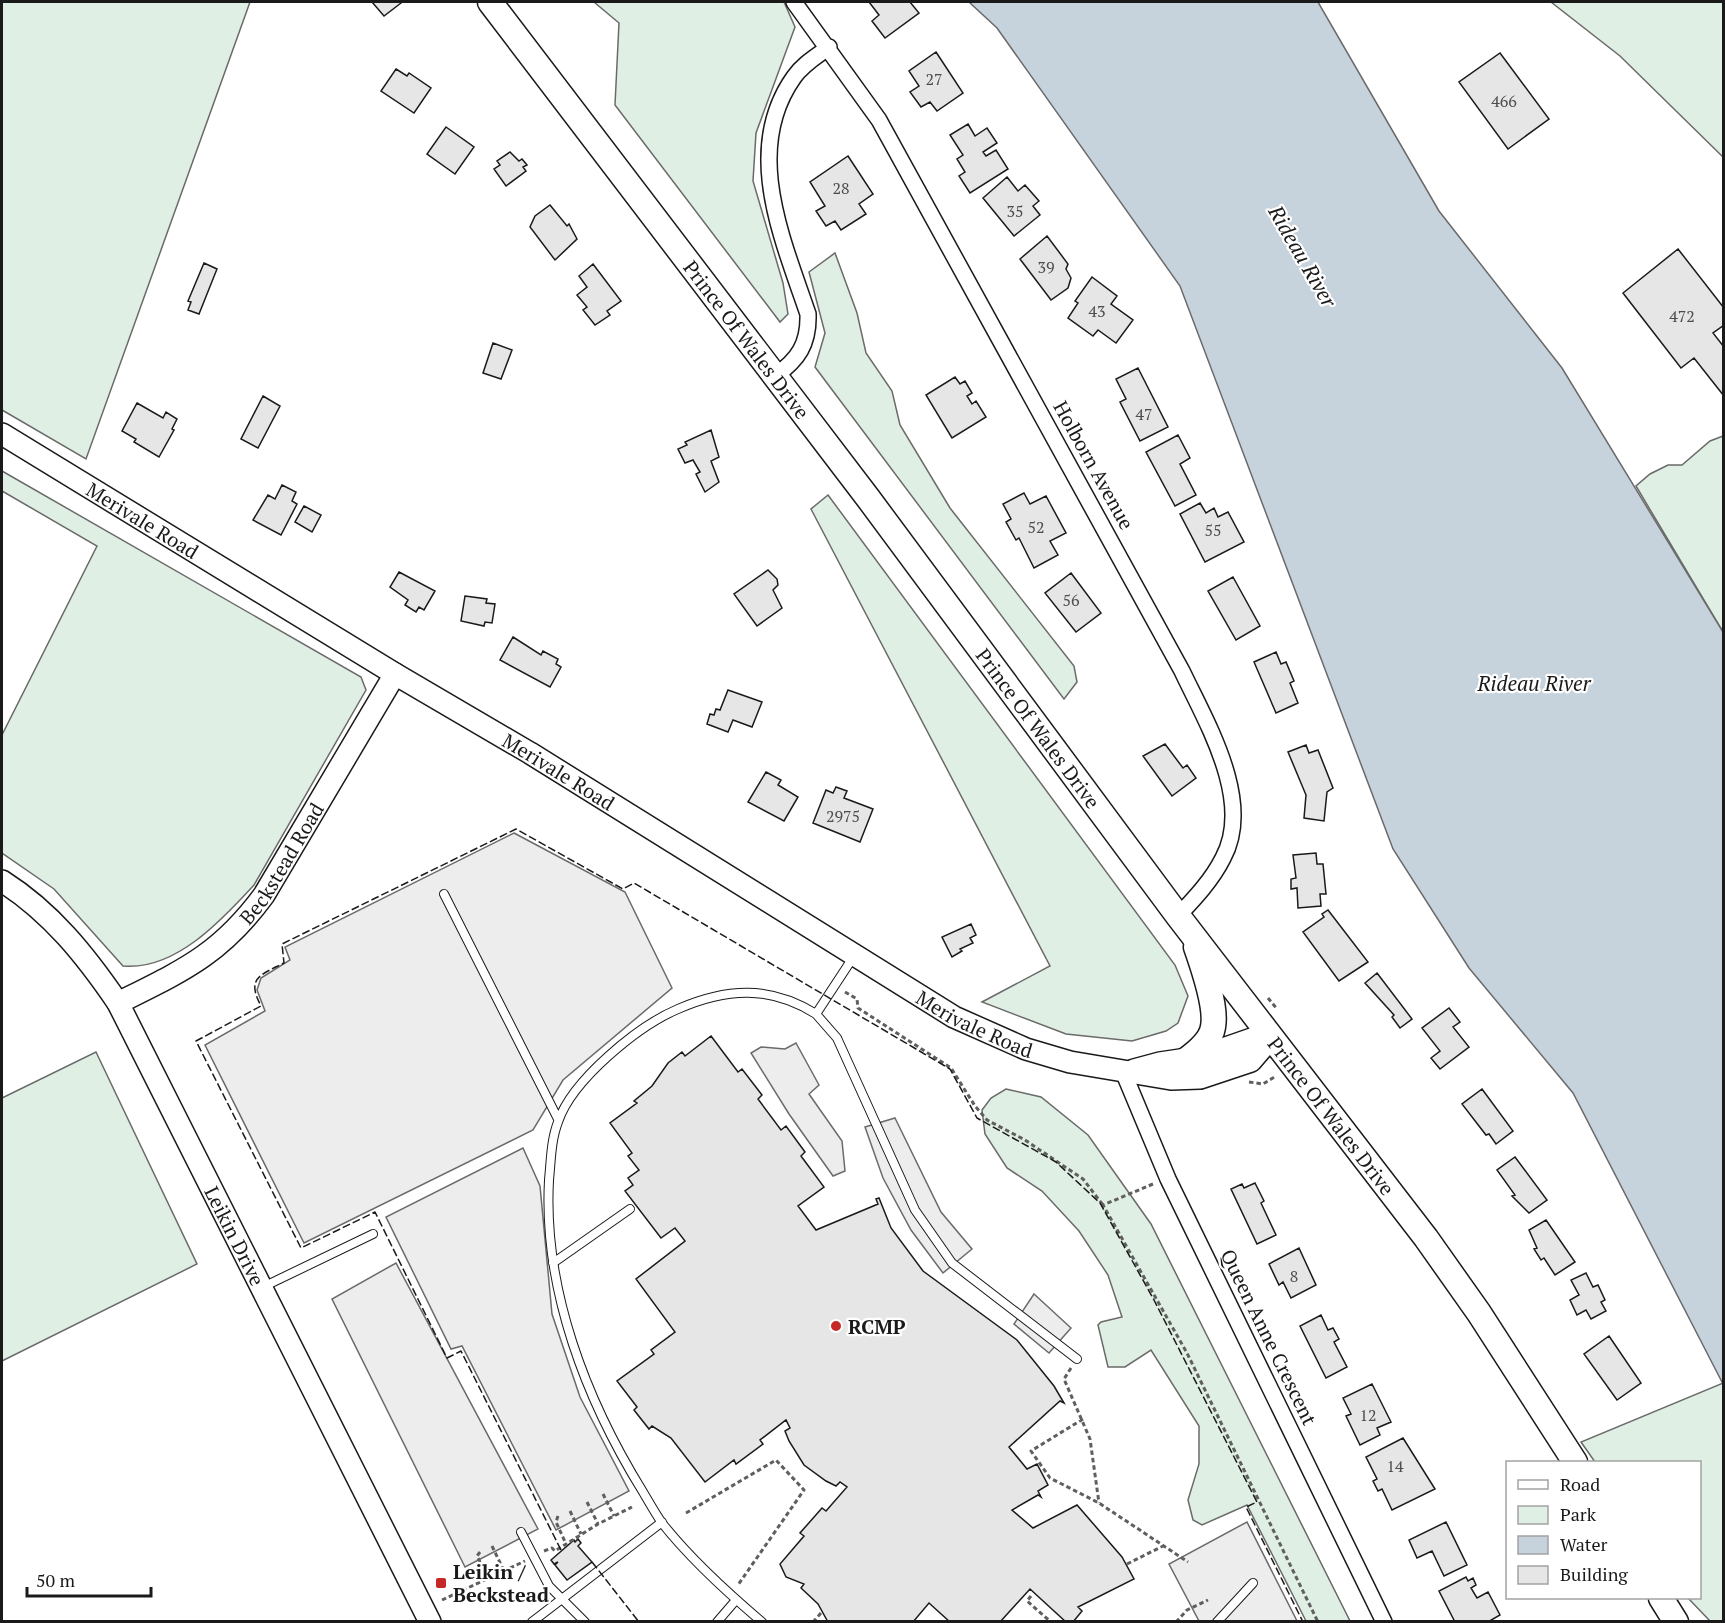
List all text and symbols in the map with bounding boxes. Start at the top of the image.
house number: 27 [925,68,943,90]
house number: 466 [1491,90,1517,112]
house number: 28 [832,177,850,199]
water label: Rideau River [1262,199,1344,313]
house number: 35 [1006,200,1024,222]
street label: Prince Of Wales Drive [678,254,816,424]
house number: 39 [1037,256,1055,278]
house number: 43 [1088,300,1106,322]
house number: 472 [1669,305,1695,327]
street label: Holborn Avenue [1047,396,1141,534]
house number: 47 [1135,403,1153,425]
street label: Merivale Road [82,475,204,565]
house number: 52 [1027,516,1045,538]
house number: 55 [1204,519,1222,541]
house number: 56 [1062,589,1080,611]
street label: Prince Of Wales Drive [970,643,1107,814]
water label: Rideau River [1476,669,1592,697]
street label: Merivale Road [498,726,620,816]
street label: Beckstead Road [233,797,329,930]
house number: 2975 [826,805,860,827]
street label: Merivale Road [911,983,1036,1064]
street label: Prince Of Wales Drive [1262,1031,1401,1200]
street label: Leikin Drive [199,1181,272,1290]
street label: Queen Anne Crescent [1215,1244,1324,1430]
house number: 8 [1290,1265,1298,1287]
place label: RCMP [848,1313,906,1340]
marker: RCMP [829,1319,843,1333]
house number: 12 [1359,1404,1377,1426]
house number: 14 [1386,1455,1404,1477]
legend [1506,1461,1701,1599]
text: Road [1560,1472,1600,1496]
text: Park [1560,1502,1597,1526]
text: Water [1560,1532,1607,1556]
place label: Leikin / Beckstead [453,1558,549,1608]
scale bar [27,1560,152,1598]
text: Building [1560,1562,1628,1586]
text: 50 m [36,1568,76,1592]
marker: Leikin / Beckstead [434,1576,448,1590]

